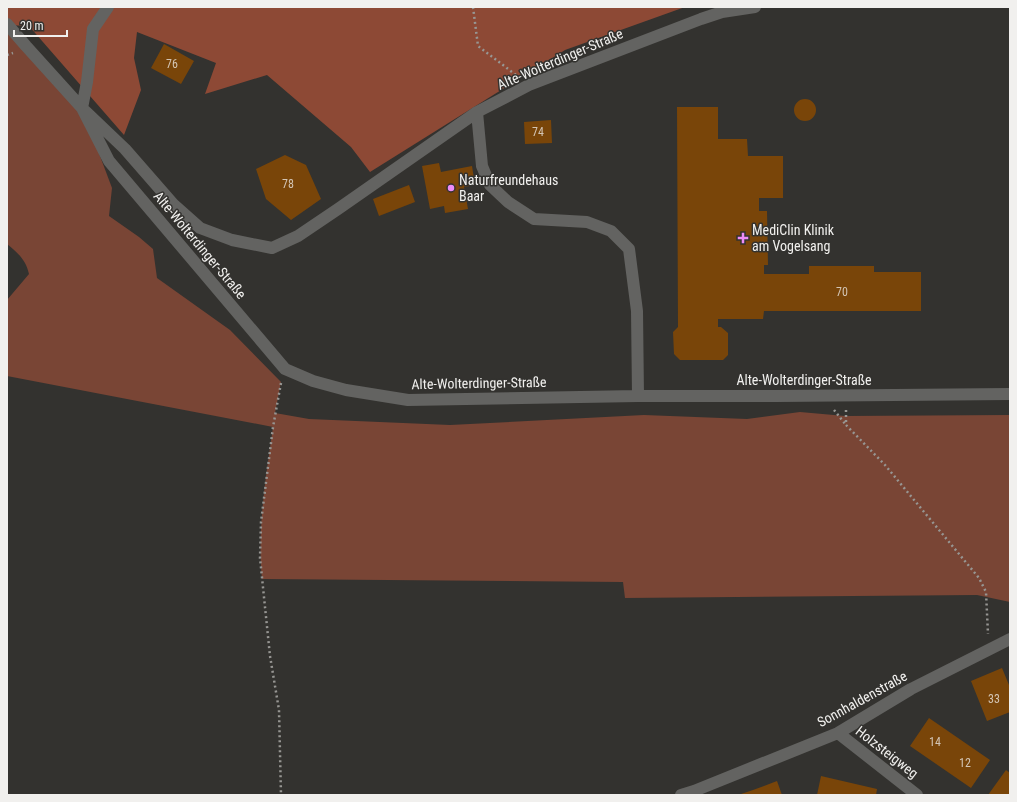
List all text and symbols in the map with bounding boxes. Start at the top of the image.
scale bar [14,12,67,38]
text: 20 m [20,19,44,33]
street label: Alte-Wolterdinger-Straße [495,25,626,93]
house number: 76 [166,57,178,71]
house number: 74 [532,125,544,139]
place label: Naturfreundehaus Baar [459,172,558,204]
house number: 78 [282,177,294,191]
marker: Naturfreundehaus Baar [446,183,456,193]
street label: Alte-Wolterdinger-Straße [150,188,250,302]
place label: MediClin Klinik am Vogelsang [752,222,835,254]
marker: MediClin Klinik am Vogelsang [737,232,749,244]
house number: 70 [836,285,848,299]
street label: Alte-Wolterdinger-Straße [736,372,872,388]
street label: Alte-Wolterdinger-Straße [411,374,547,392]
street label: Sonnhaldenstraße [814,668,910,730]
house number: 33 [988,692,1000,706]
street label: Holzsteigweg [853,723,921,781]
house number: 14 [929,735,941,749]
house number: 12 [959,756,971,770]

